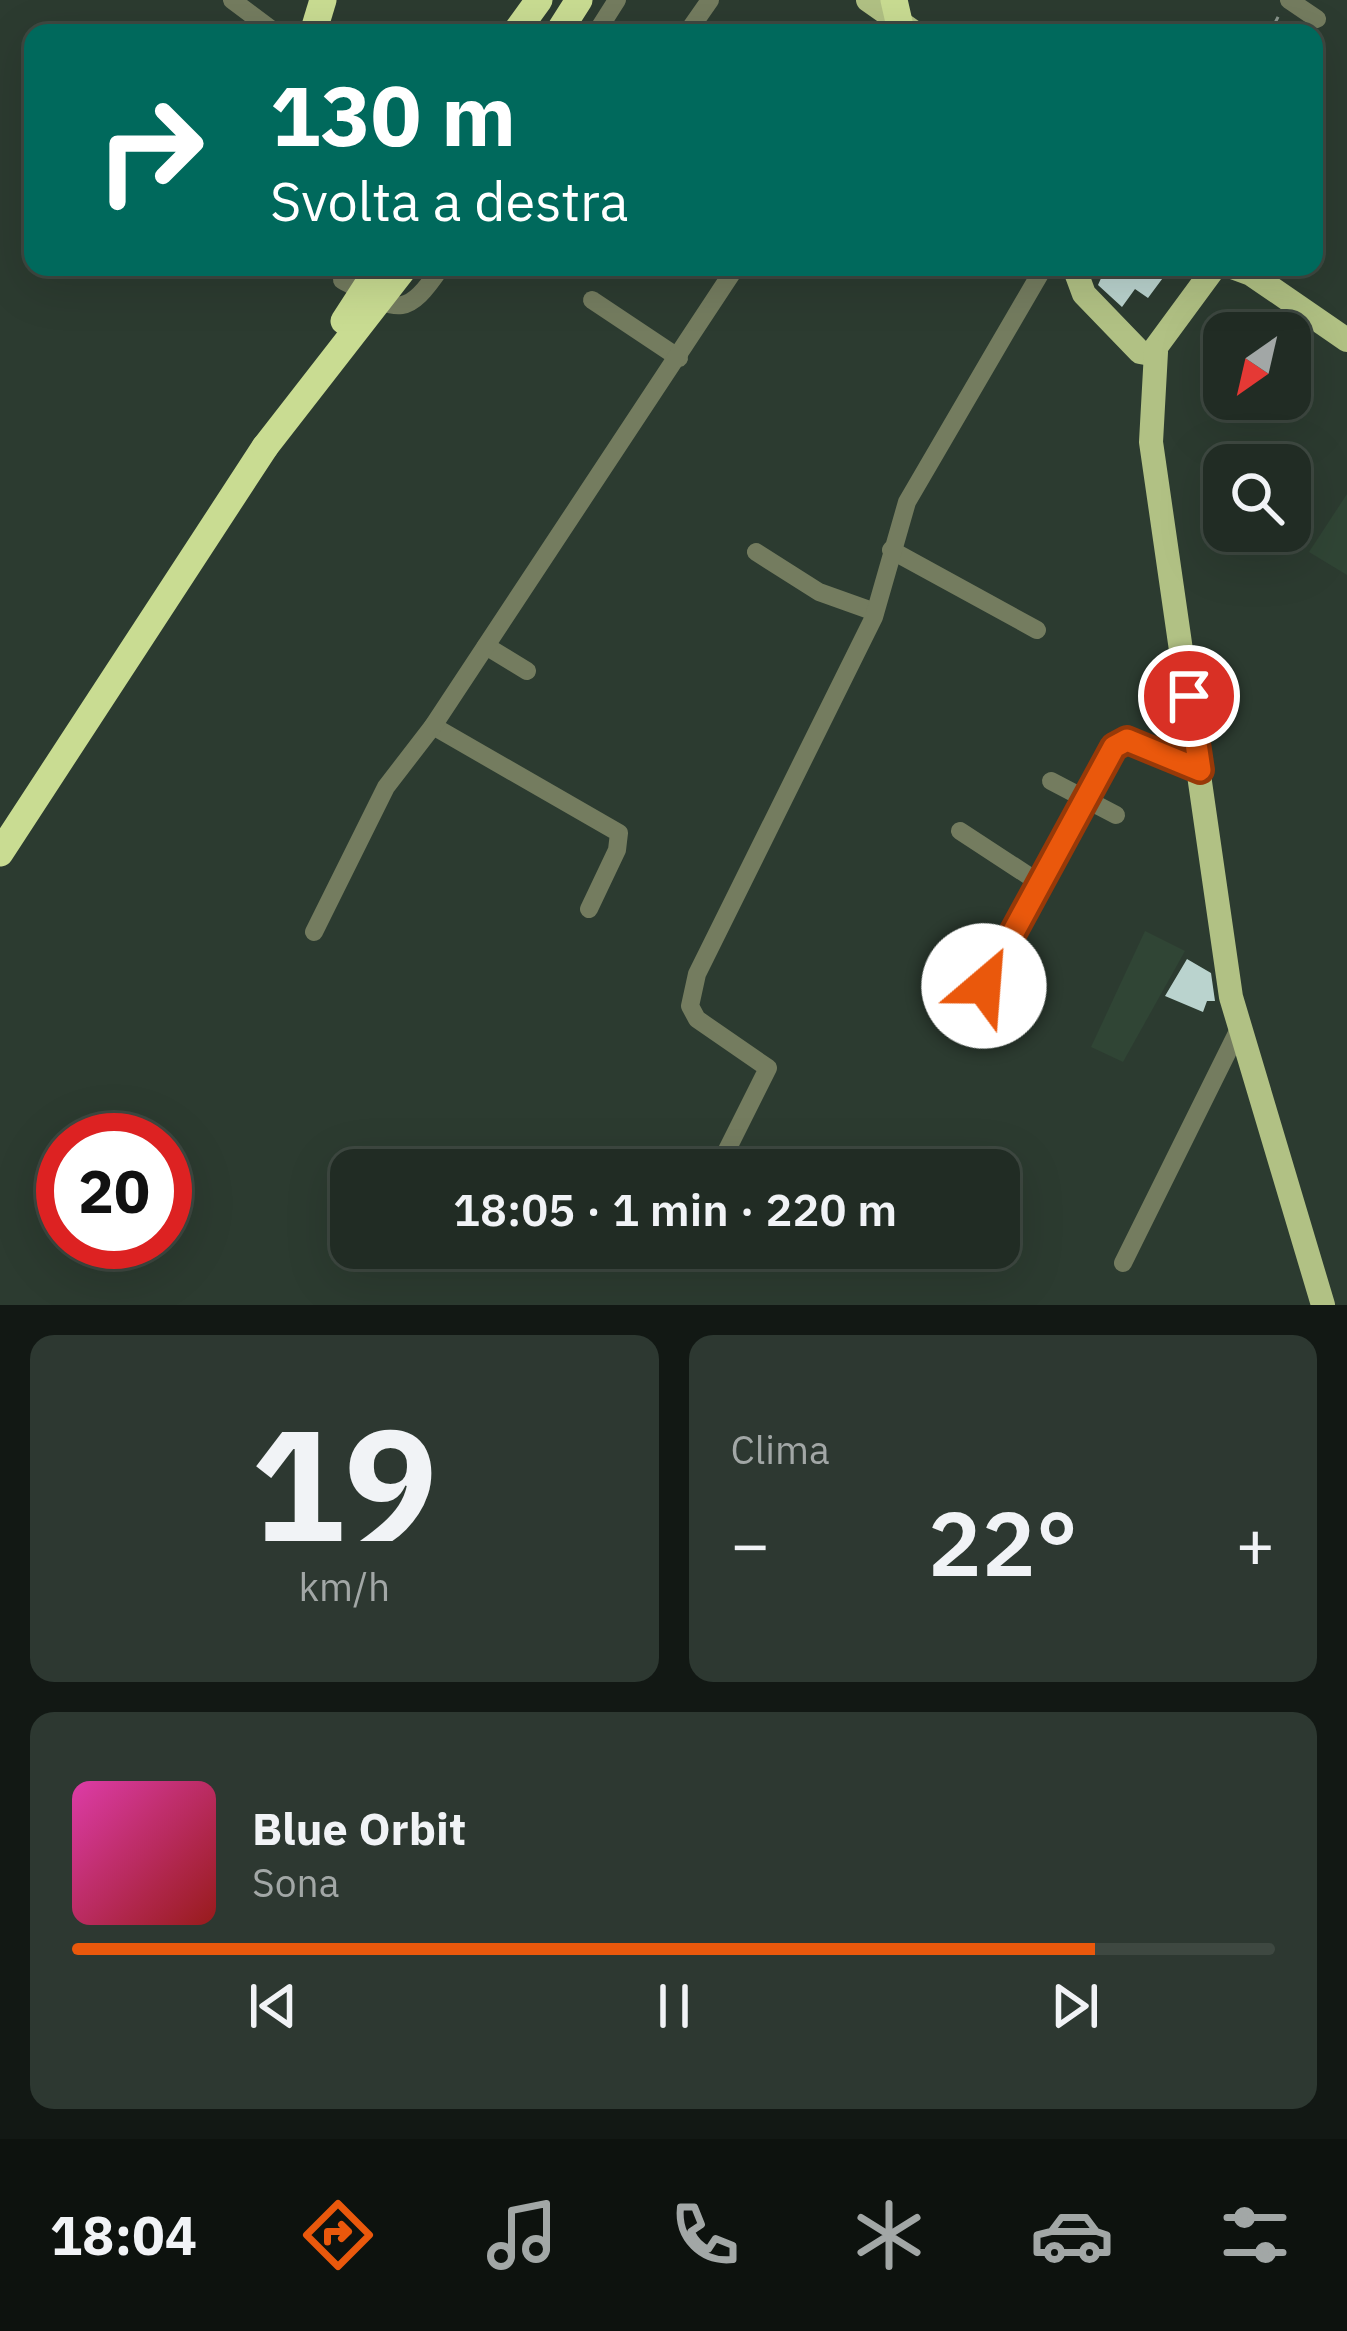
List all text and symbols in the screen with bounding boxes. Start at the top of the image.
text: 130 m [270,60,516,169]
icon: right [72,72,228,228]
text: Svolta a destra [270,166,629,236]
north arrow [1203,312,1311,420]
map controls [1203,312,1311,552]
button: search [1203,444,1311,552]
pin [1138,645,1240,747]
icon: arrive [1156,663,1222,729]
position arrow [921,923,1047,1049]
speed limit sign: 20 [36,1113,192,1269]
text: 18:05 · 1 min · 220 m [453,1180,897,1238]
text: 19 [251,1381,438,1584]
text: Clima [731,1424,830,1475]
text: 22° [928,1484,1078,1601]
text: − [731,1500,770,1586]
text: + [1235,1500,1275,1586]
text: km/h [298,1561,390,1612]
text: Blue Orbit [252,1799,466,1857]
text: Sona [252,1857,339,1908]
icon: previous [240,1973,306,2039]
icon: pause [641,1973,707,2039]
icon: next [1042,1973,1108,2039]
icon: directions [296,2193,380,2277]
icon: music [480,2193,564,2277]
icon: phone [663,2193,747,2277]
icon: climate [847,2193,931,2277]
icon: car [1030,2193,1114,2277]
icon: filters [1213,2193,1297,2277]
text: 18:04 [50,2200,197,2270]

